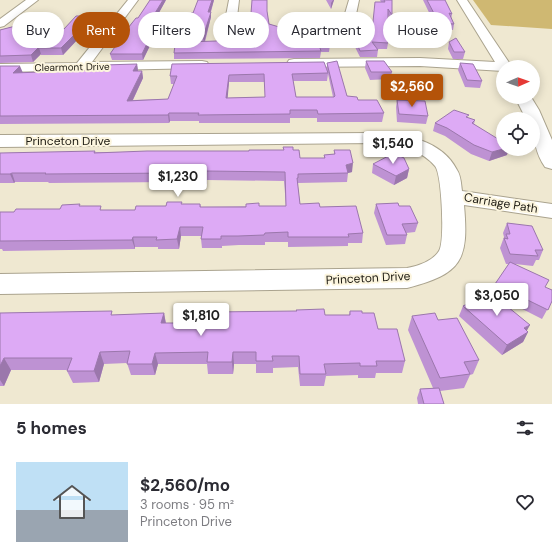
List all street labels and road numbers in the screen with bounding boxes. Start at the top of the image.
street label: Clearmont Drive [34,60,110,74]
street label: Princeton Drive [26,133,111,149]
street label: Carriage Path [463,189,539,217]
street label: Princeton Drive [325,268,411,288]

